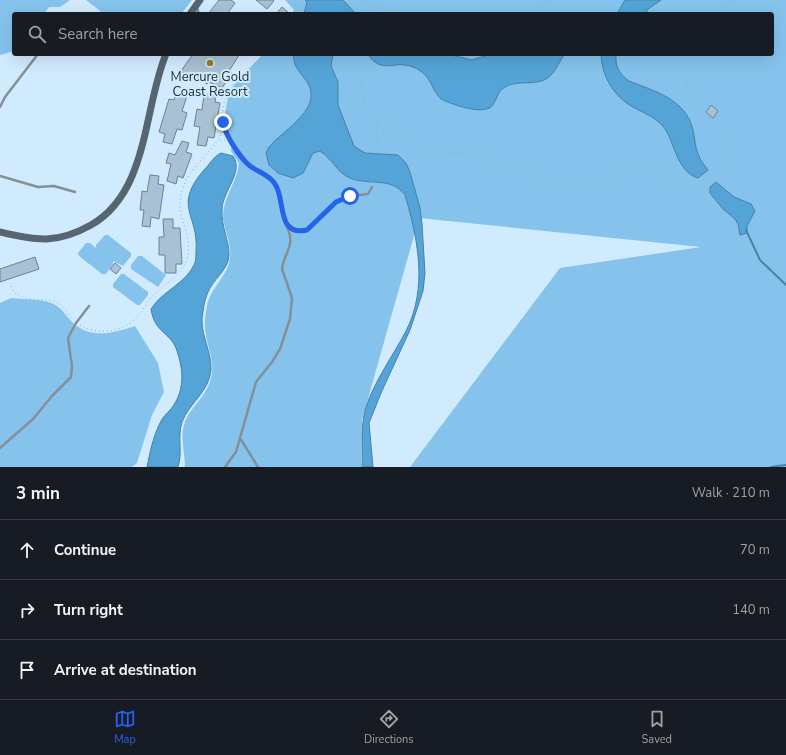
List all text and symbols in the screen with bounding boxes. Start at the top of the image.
search box [12,12,774,56]
icon: search [26,23,48,45]
text: Search here [58,24,138,44]
marker: Mercure Gold Coast Resort [205,58,215,68]
place label: Mercure Gold Coast Resort [171,68,249,101]
route end [214,113,232,131]
route start [341,187,359,205]
text: 3 min [16,482,60,505]
text: Walk · 210 m [692,484,770,502]
icon: ahead [16,539,38,561]
text: Continue [54,540,116,560]
text: 70 m [740,541,770,559]
icon: right [16,599,38,621]
text: Turn right [54,600,123,620]
text: 140 m [732,601,770,619]
icon: arrive [16,659,38,681]
text: Arrive at destination [54,660,197,680]
tab: Map [114,708,136,747]
tab: Directions [364,708,414,747]
tab: Saved [642,708,672,747]

